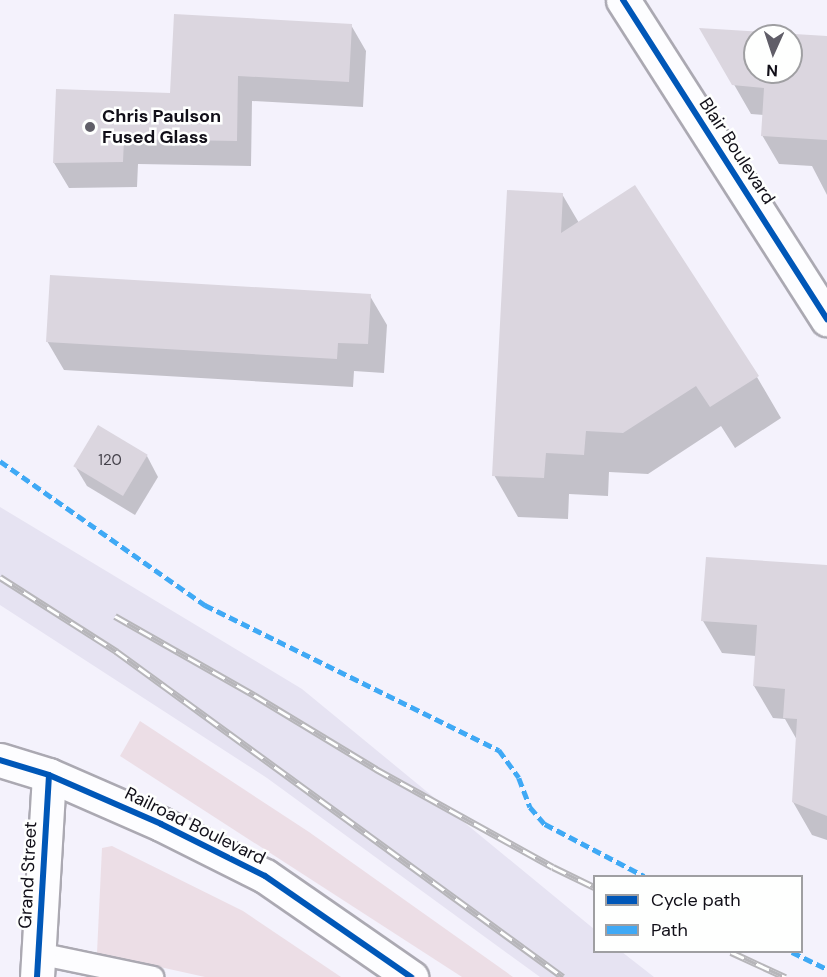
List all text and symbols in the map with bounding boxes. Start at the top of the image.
north arrow [743,24,803,84]
text: N [766,60,779,81]
street label: Blair Boulevard [695,94,779,208]
place label: Chris Paulson Fused Glass [102,106,221,148]
marker: Chris Paulson Fused Glass [83,120,97,134]
house number: 120 [98,452,122,470]
street label: Railroad Boulevard [121,783,269,869]
street label: Grand Street [14,821,42,929]
legend [593,875,803,953]
text: Cycle path [651,888,741,912]
text: Path [651,918,688,942]

